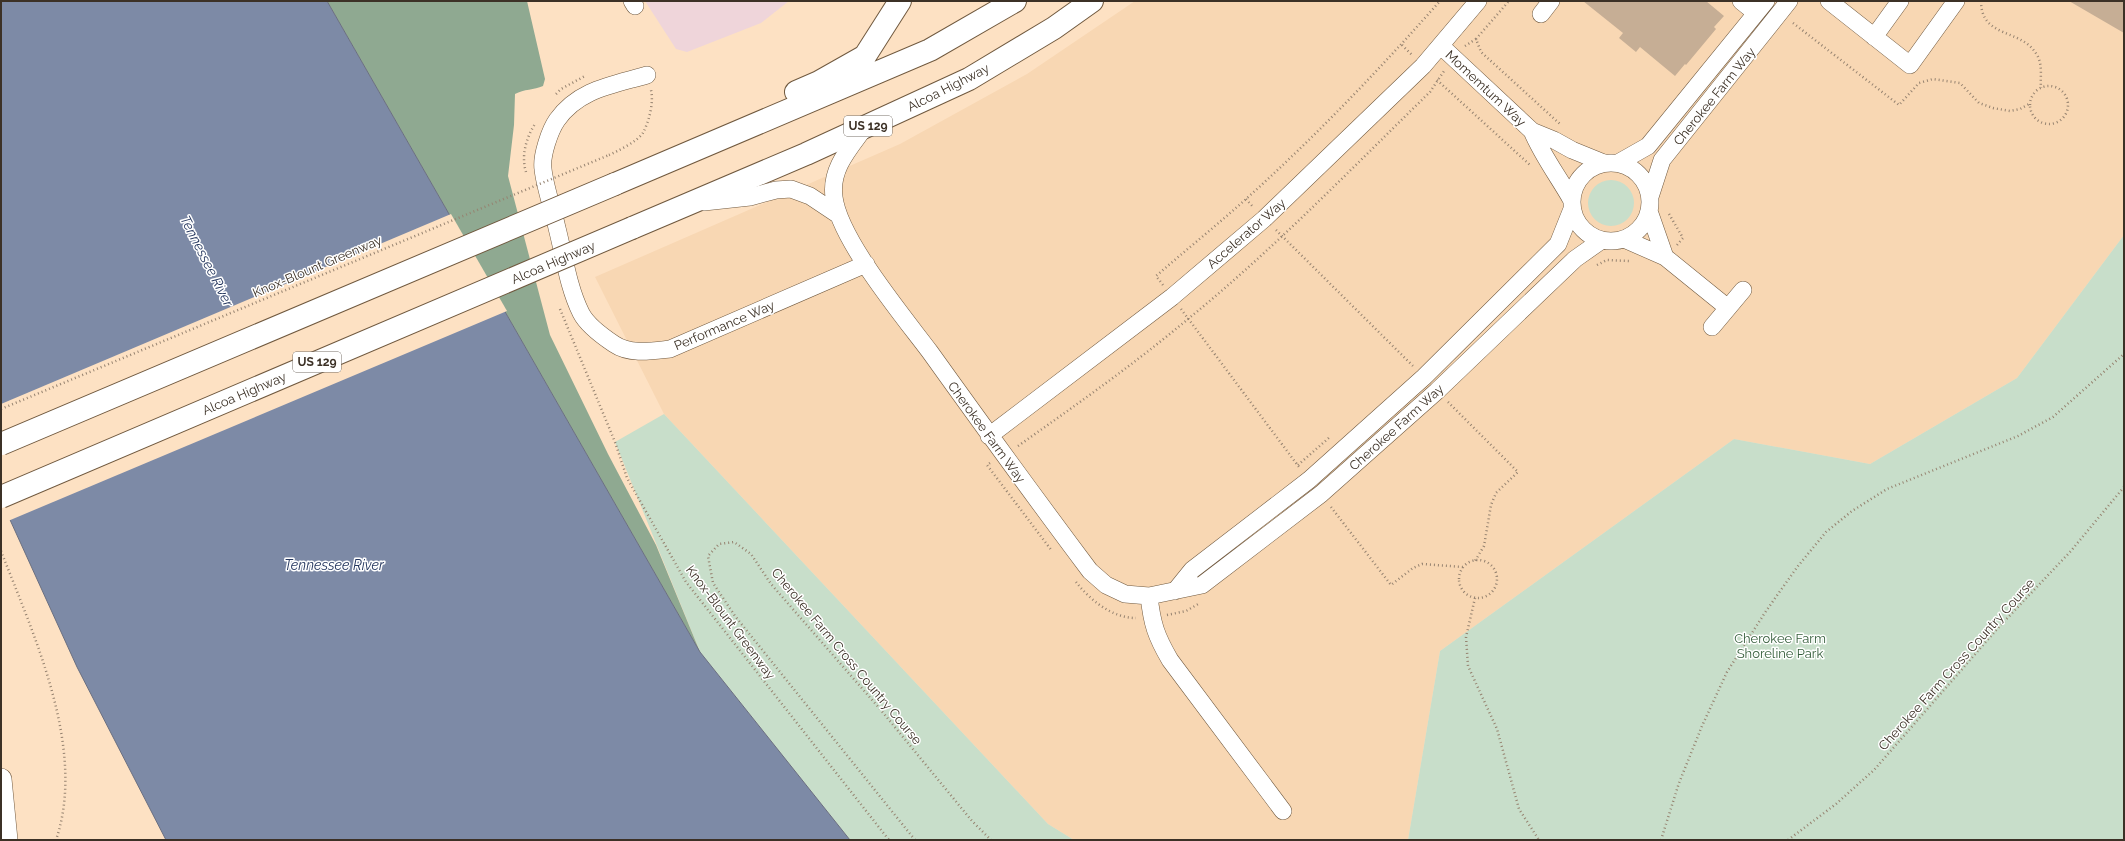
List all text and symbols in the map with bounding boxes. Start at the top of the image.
street label: Cherokee Farm Way [1670,44,1758,148]
street label: Momemtum Way [1442,47,1529,129]
street label: Alcoa Highway [905,60,992,115]
road number: US 129 [844,116,892,136]
street label: Accelerator Way [1204,195,1289,272]
water label: Tennessee River [177,213,237,310]
street label: Knox-Blount Greenway [250,232,384,300]
street label: Alcoa Highway [509,238,597,287]
street label: Performance Way [672,298,777,353]
road number: US 129 [293,352,341,372]
street label: Alcoa Highway [200,369,288,418]
street label: Cherokee Farm Way [945,379,1028,486]
street label: Cherokee Farm Way [1346,381,1446,474]
water label: Tennessee River [284,557,385,573]
street label: Knox-Blount Greenway [683,562,778,682]
street label: Cherokee Farm Cross Country Course [768,565,925,748]
street label: Cherokee Farm Cross Country Course [1875,575,2038,753]
park label: Cherokee Farm Shoreline Park [1734,631,1826,661]

